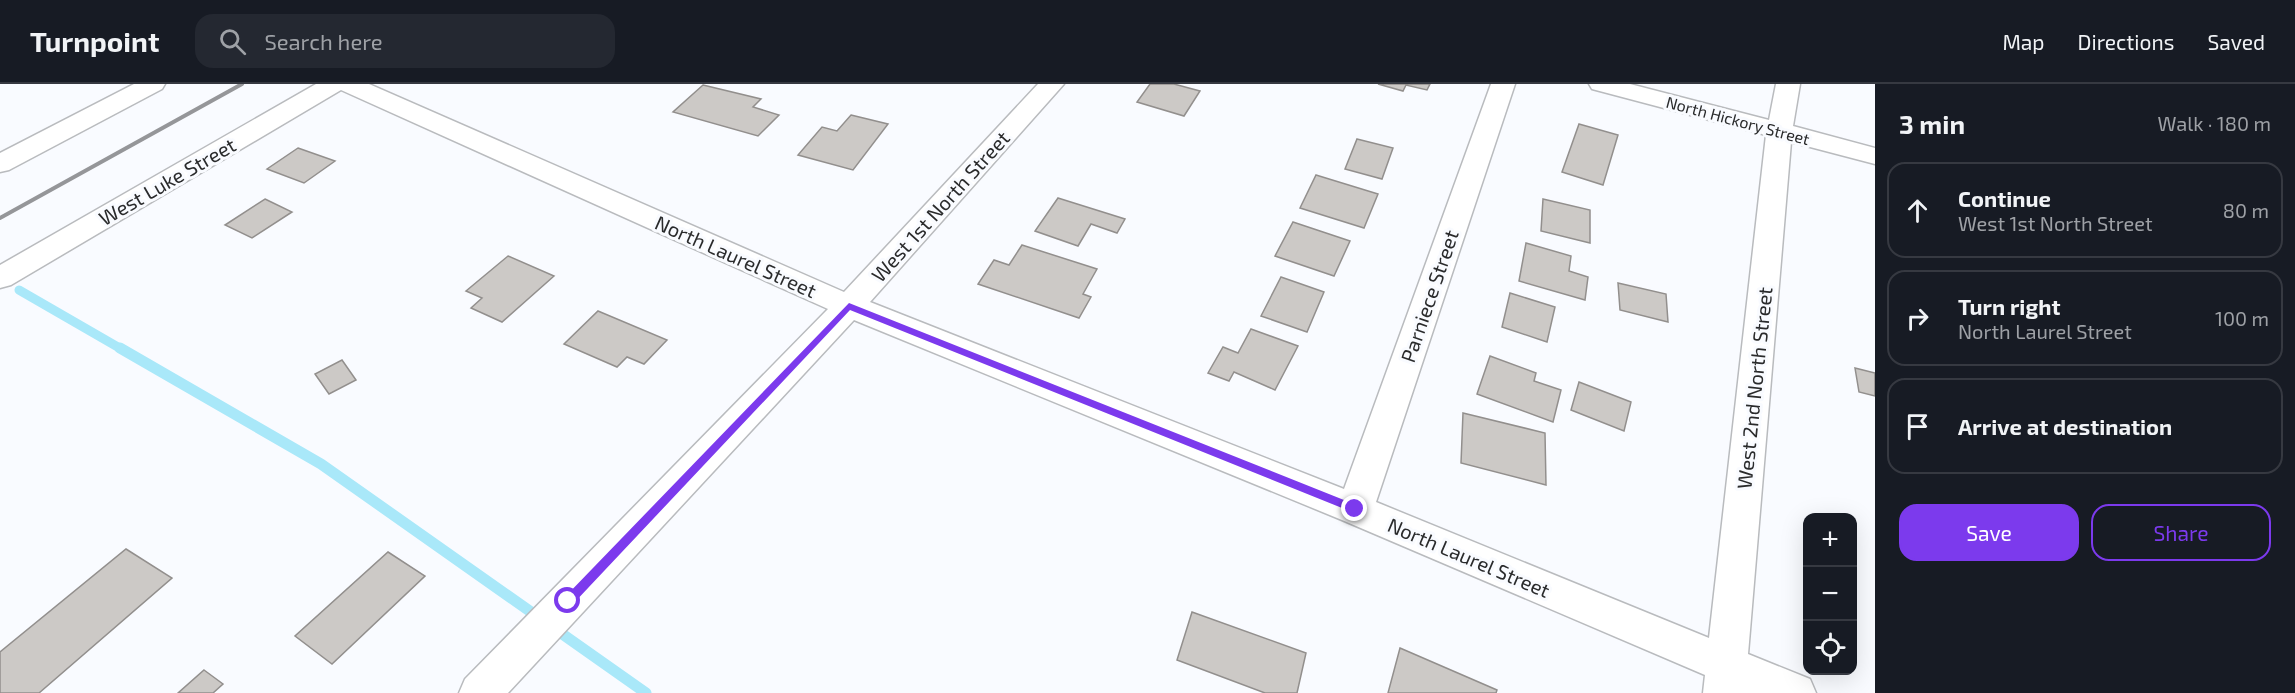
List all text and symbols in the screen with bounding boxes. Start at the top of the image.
search box [195,14,615,68]
text: Turnpoint [30,24,159,58]
icon: search [216,25,249,58]
text: Search here [264,28,383,54]
text: Map [2002,29,2045,54]
text: Directions [2078,29,2174,54]
text: Saved [2207,29,2265,54]
street label: North Hickory Street [1664,92,1812,148]
text: 3 min [1899,108,1965,139]
text: Walk · 180 m [2158,111,2271,135]
street label: West 1st North Street [866,125,1014,286]
street label: West Luke Street [94,132,240,230]
text: Continue [1958,185,2051,211]
icon: ahead [1901,194,1934,227]
text: 80 m [2223,198,2269,222]
street label: North Laurel Street [652,210,821,302]
text: West 1st North Street [1958,211,2153,235]
street label: Parniece Street [1395,226,1463,365]
street label: West 2nd North Street [1731,285,1777,490]
text: Turn right [1958,293,2060,319]
icon: right [1901,302,1934,335]
text: 100 m [2215,306,2269,330]
text: North Laurel Street [1958,319,2132,343]
icon: arrive [1901,410,1934,443]
text: Arrive at destination [1958,413,2172,439]
route end [1341,495,1367,521]
button: Save [1899,504,2079,561]
button: Share [2091,504,2271,561]
street label: North Laurel Street [1384,512,1554,602]
map controls [1803,513,1857,675]
button: + [1803,513,1857,567]
button: − [1803,567,1857,621]
route start [554,587,580,613]
button: locate [1803,621,1857,675]

